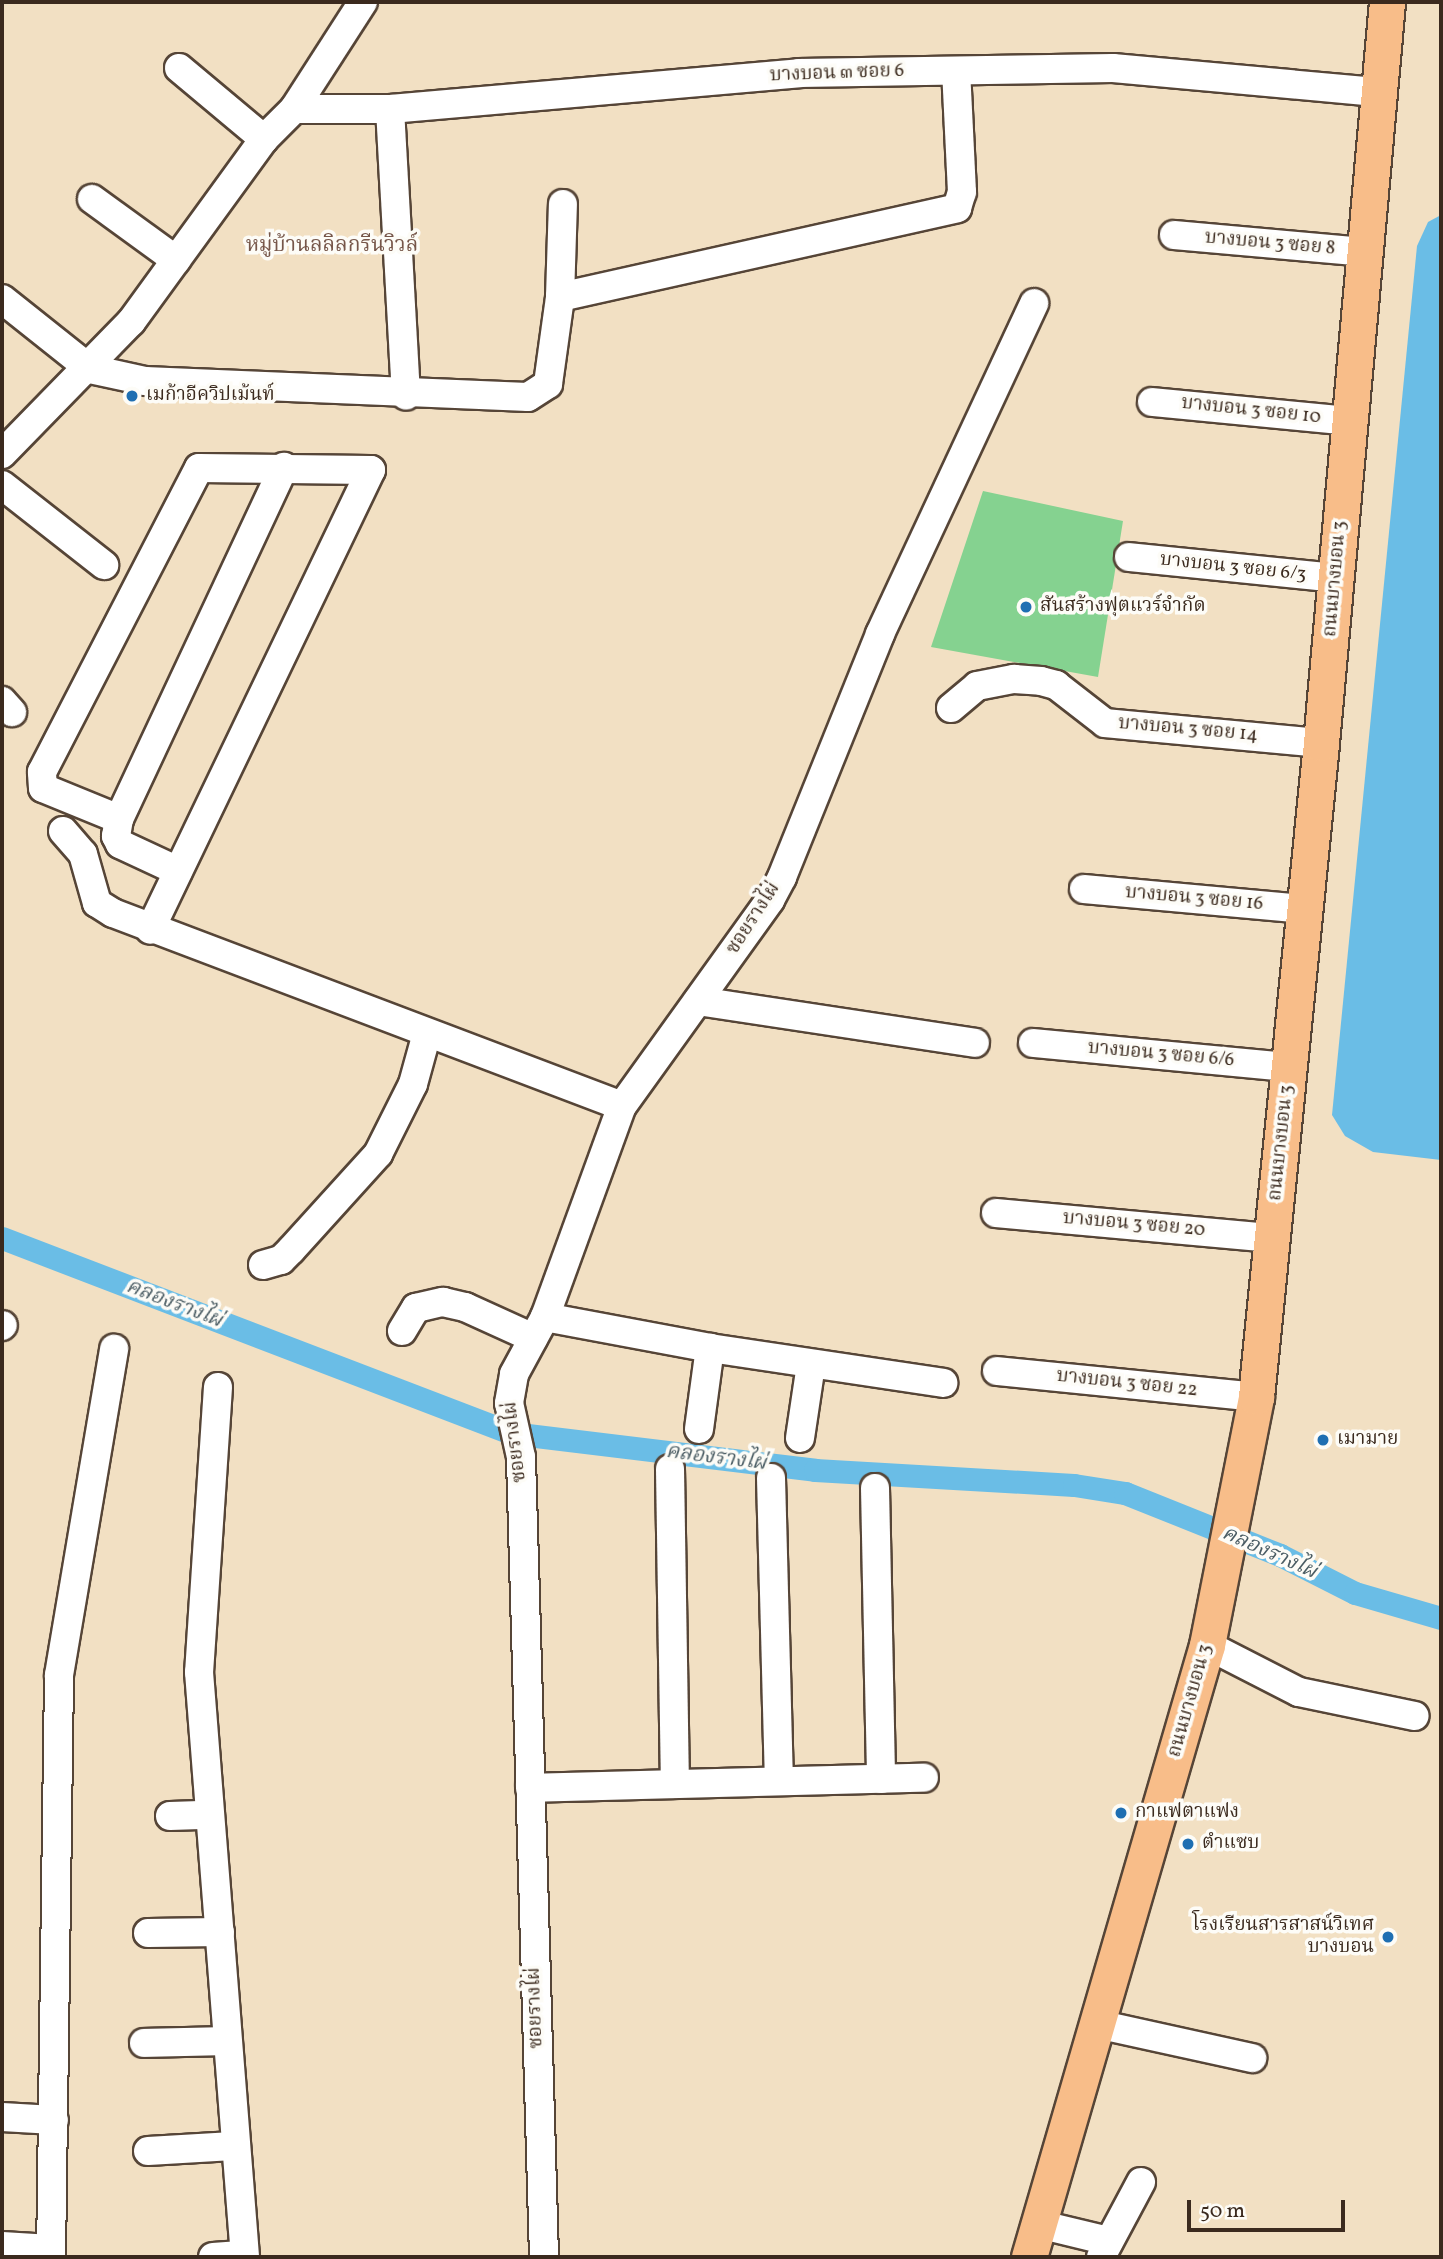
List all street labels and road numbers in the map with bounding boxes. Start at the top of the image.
street label: บางบอน ๓ ซอย 6 [769,60,905,88]
street label: บางบอน 3 ซอย 8 [1204,227,1336,261]
street label: บางบอน 3 ซอย 10 [1180,392,1322,430]
street label: ถนนบางบอน 3 [1320,520,1352,638]
street label: บางบอน 3 ซอย 6/3 [1159,549,1307,587]
street label: บางบอน 3 ซอย 14 [1117,713,1259,747]
street label: ซอยรางไผ่ [722,879,786,959]
street label: บางบอน 3 ซอย 16 [1124,882,1264,916]
street label: บางบอน 3 ซอย 6/6 [1087,1037,1235,1073]
street label: ถนนบางบอน 3 [1265,1084,1299,1202]
street label: บางบอน 3 ซอย 20 [1062,1207,1206,1243]
street label: บางบอน 3 ซอย 22 [1055,1365,1199,1403]
street label: ซอยรางไผ่ [500,1400,532,1484]
street label: ถนนบางบอน 3 [1164,1642,1218,1760]
street label: ซอยรางไผ่ [523,1967,549,2049]

